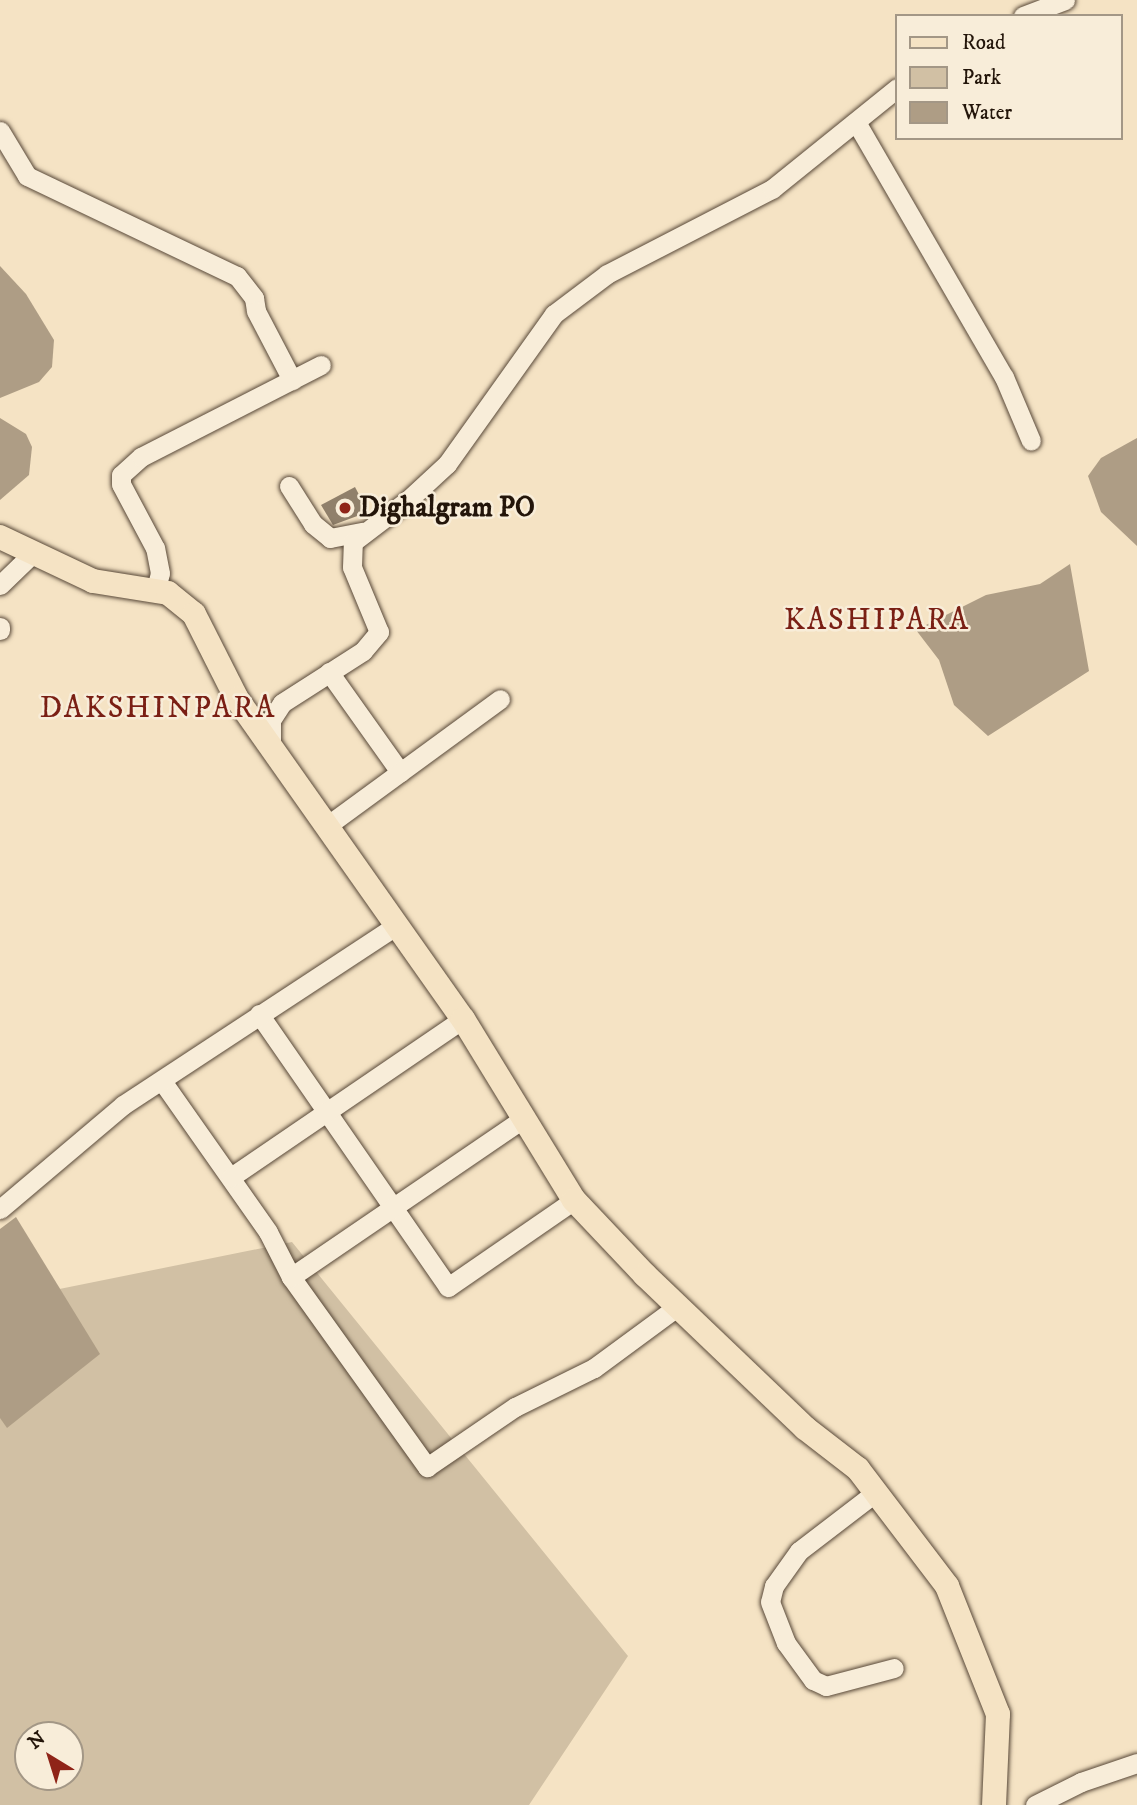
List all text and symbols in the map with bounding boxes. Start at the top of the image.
legend [895,14,1123,140]
text: Road [962,30,1006,56]
text: Park [962,65,1001,91]
text: Water [962,100,1012,126]
place label: Dighalgram PO [359,491,535,525]
marker: Dighalgram PO [337,500,353,516]
district label: KASHIPARA [785,603,969,639]
district label: DAKSHINPARA [41,691,275,727]
north arrow [14,1721,84,1791]
text: N [24,1727,50,1755]

